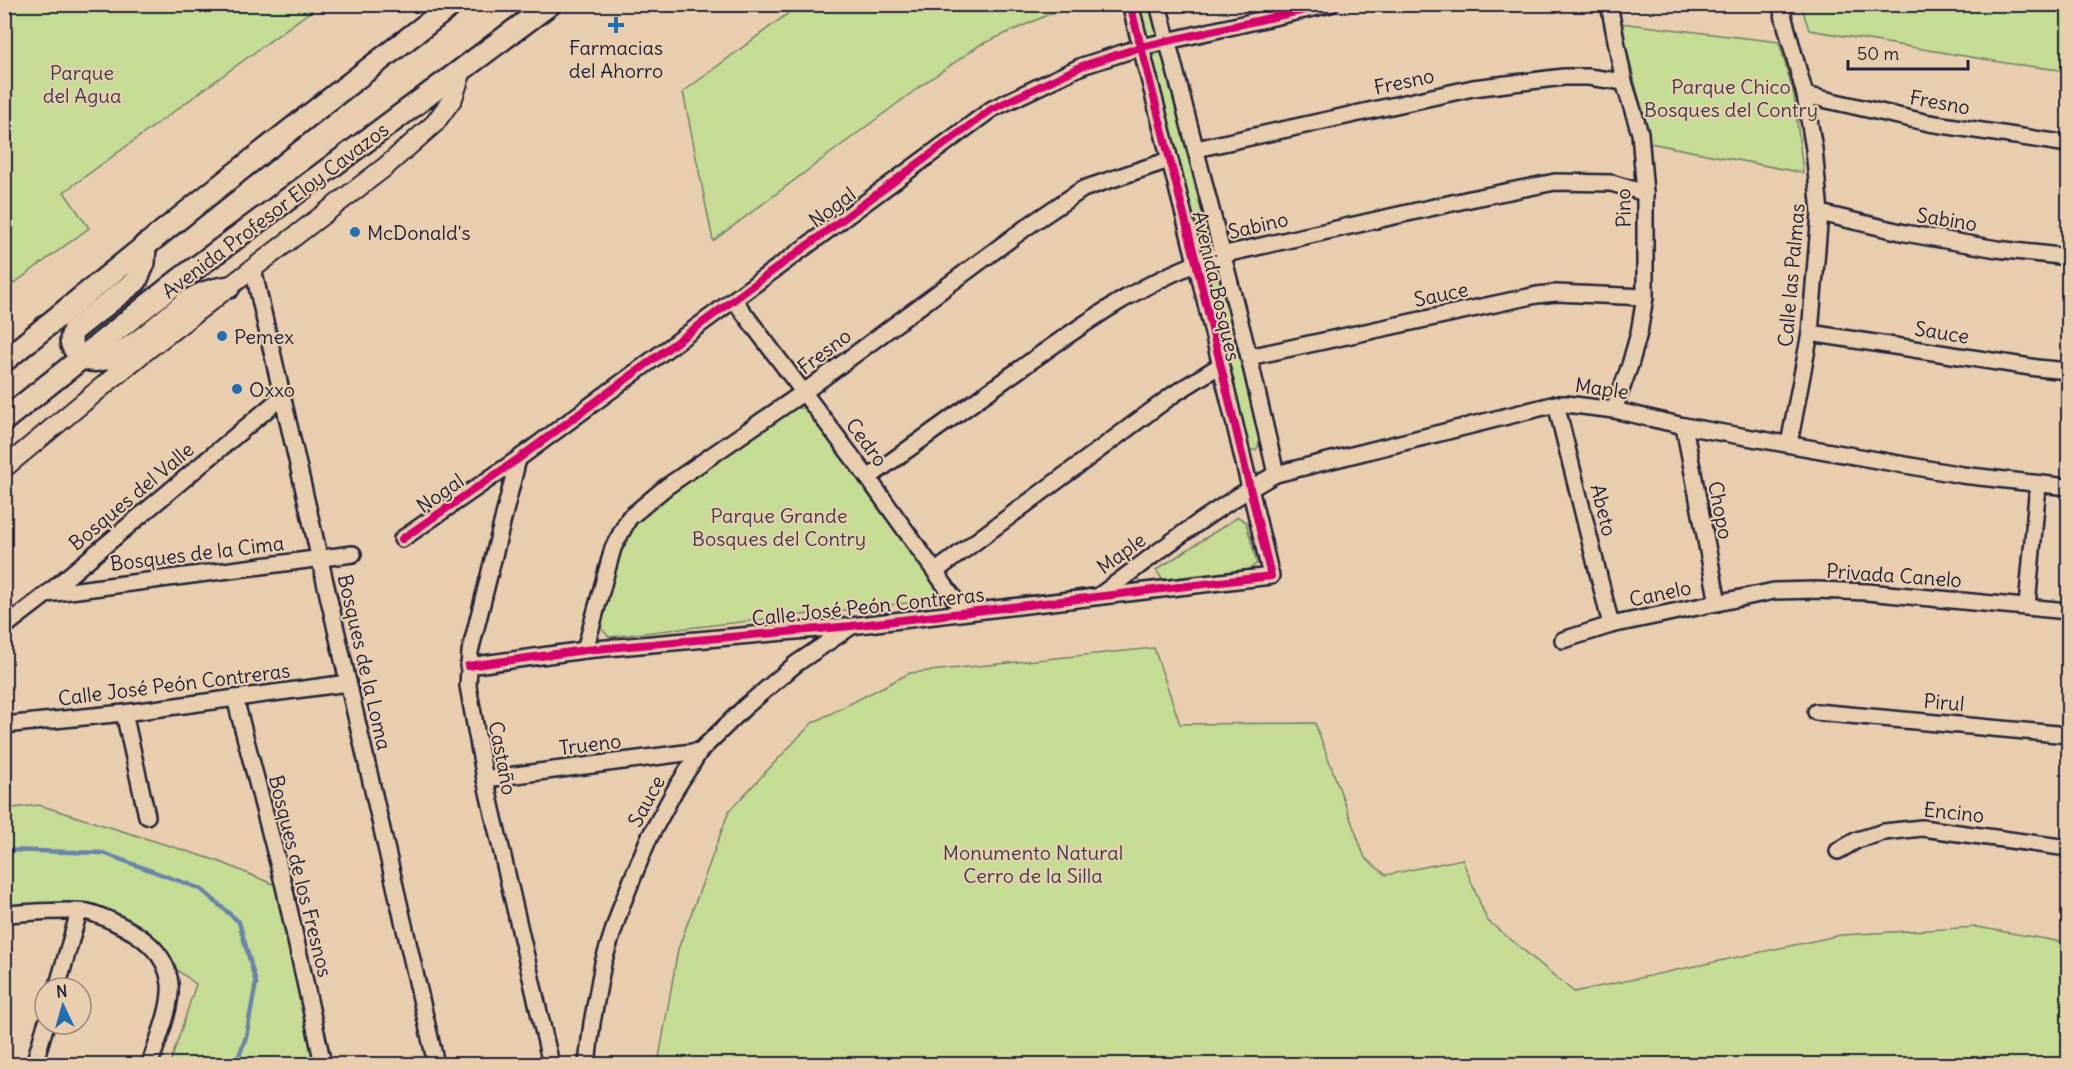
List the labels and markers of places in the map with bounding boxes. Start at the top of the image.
marker: Farmacias del Ahorro [609,18,623,32]
place label: Farmacias del Ahorro [569,35,663,83]
place label: McDonald's [367,220,471,245]
marker: McDonald's [348,225,362,239]
place label: Pemex [234,324,294,349]
marker: Pemex [215,329,229,343]
place label: Oxxo [249,377,295,402]
marker: Oxxo [230,382,244,396]

